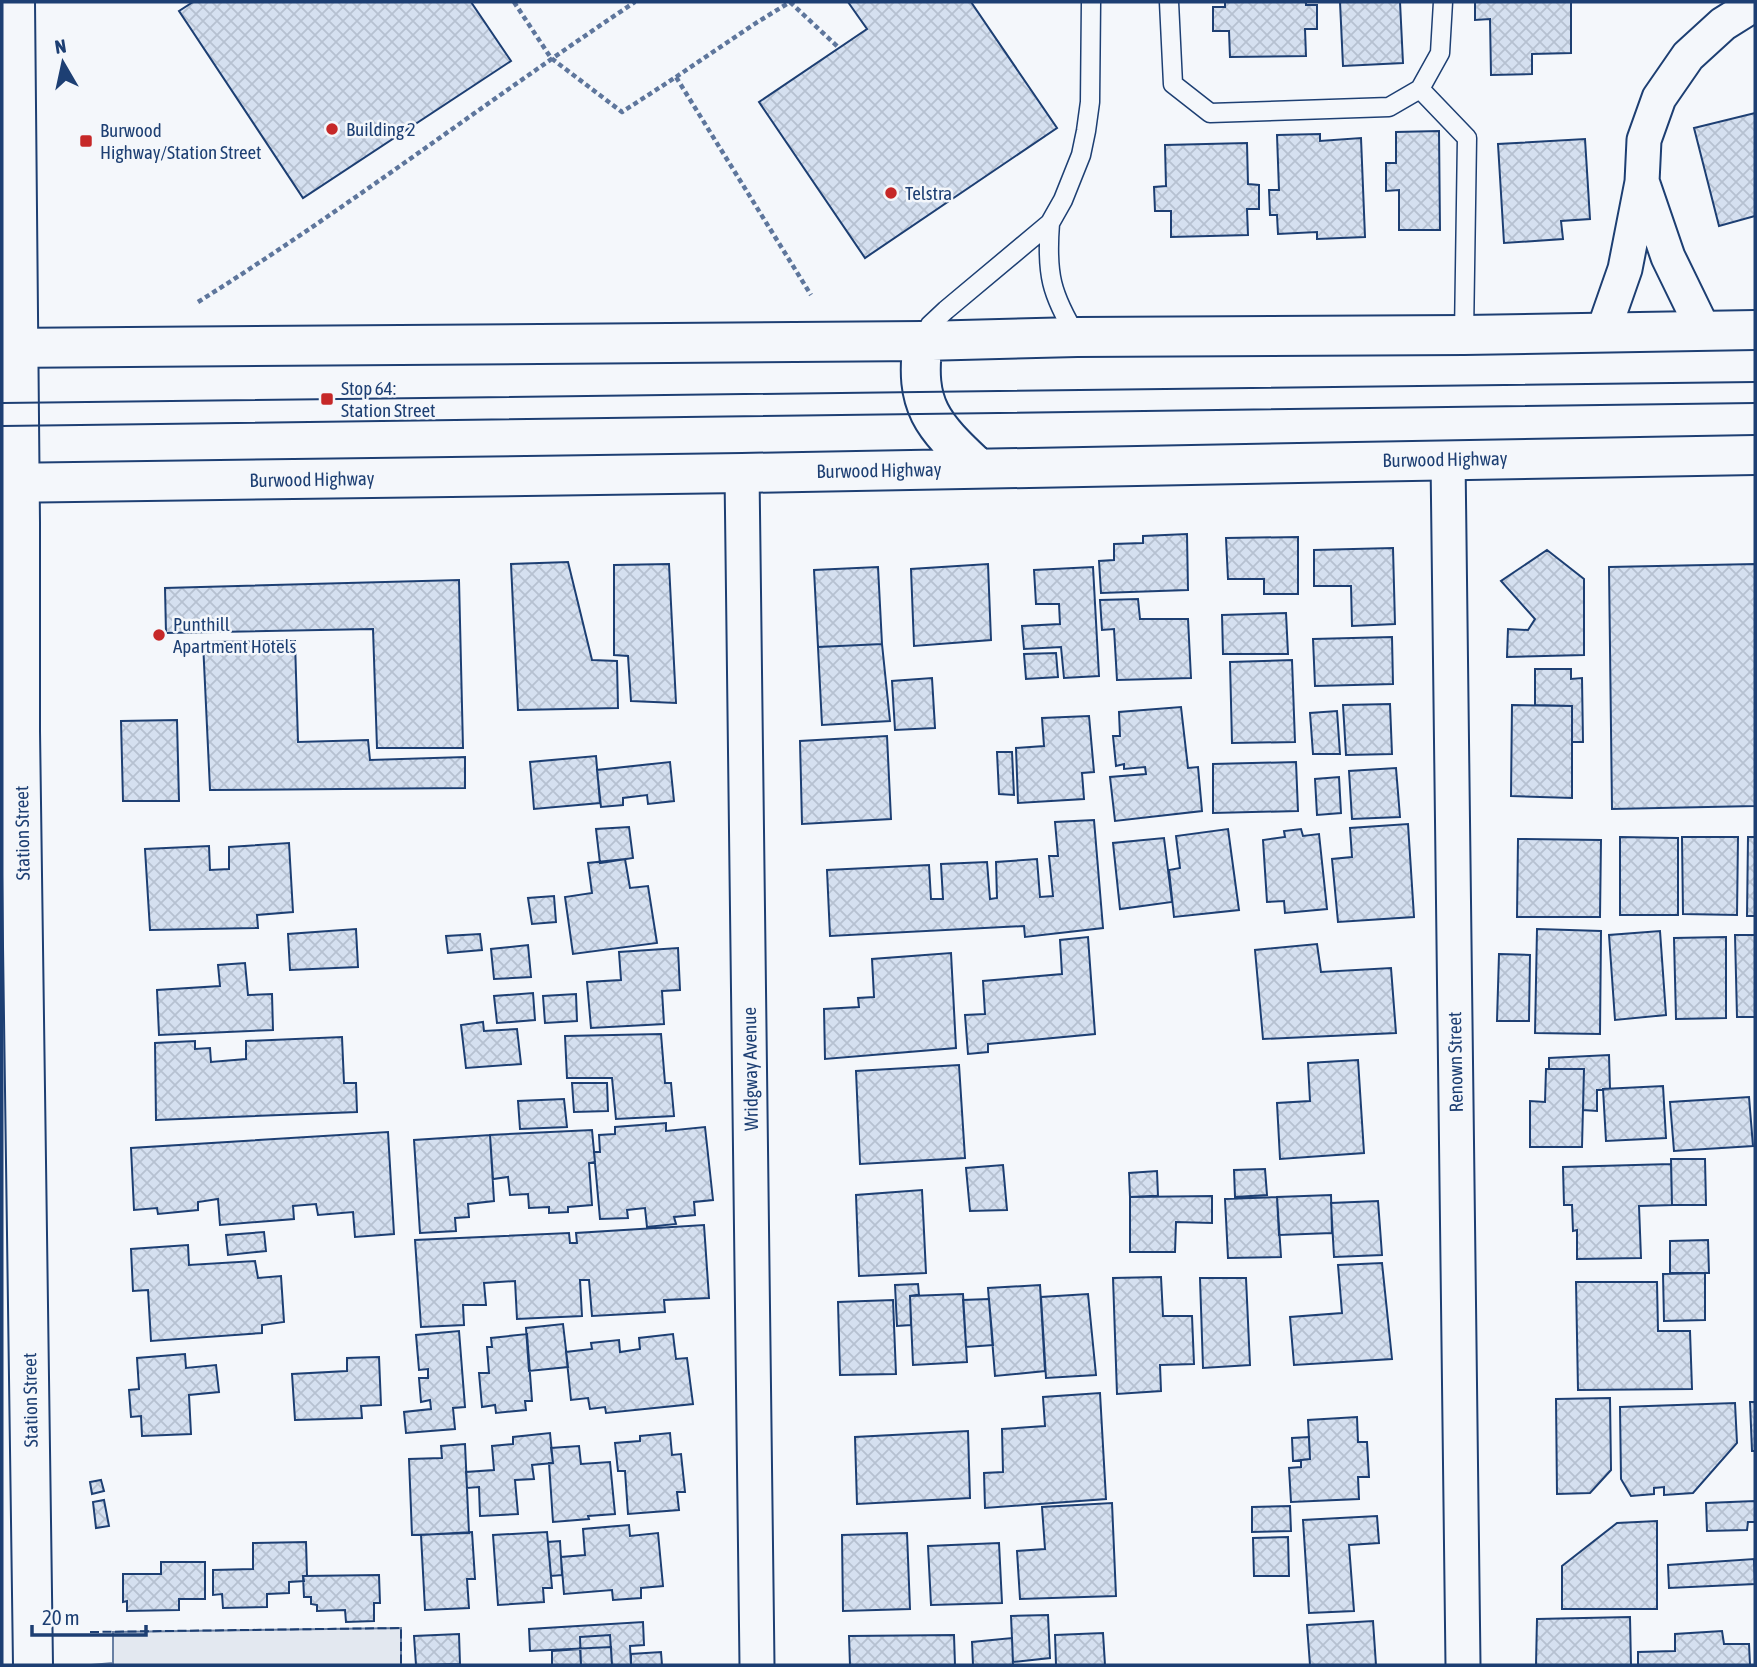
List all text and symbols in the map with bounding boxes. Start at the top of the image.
north arrow [28,28,98,98]
text: N [53,34,68,58]
place label: Building 2 [346,118,416,140]
place label: Burwood Highway/Station Street [100,119,262,163]
marker: Building 2 [324,121,340,137]
marker: Burwood Highway/Station Street [78,133,94,149]
place label: Telstra [905,182,952,204]
marker: Telstra [883,185,899,201]
place label: Stop 64: Station Street [341,377,436,421]
marker: Stop 64: Station Street [319,391,335,407]
street label: Burwood Highway [1382,447,1508,471]
street label: Burwood Highway [816,458,942,482]
street label: Burwood Highway [249,467,375,491]
place label: Punthill Apartment Hotels [173,613,297,657]
marker: Punthill Apartment Hotels [151,627,167,643]
street label: Station Street [10,786,34,880]
street label: Wridgway Avenue [738,1007,762,1131]
street label: Renown Street [1443,1011,1467,1113]
street label: Station Street [18,1353,42,1447]
scale bar [32,1594,145,1638]
text: 20 m [42,1605,80,1629]

